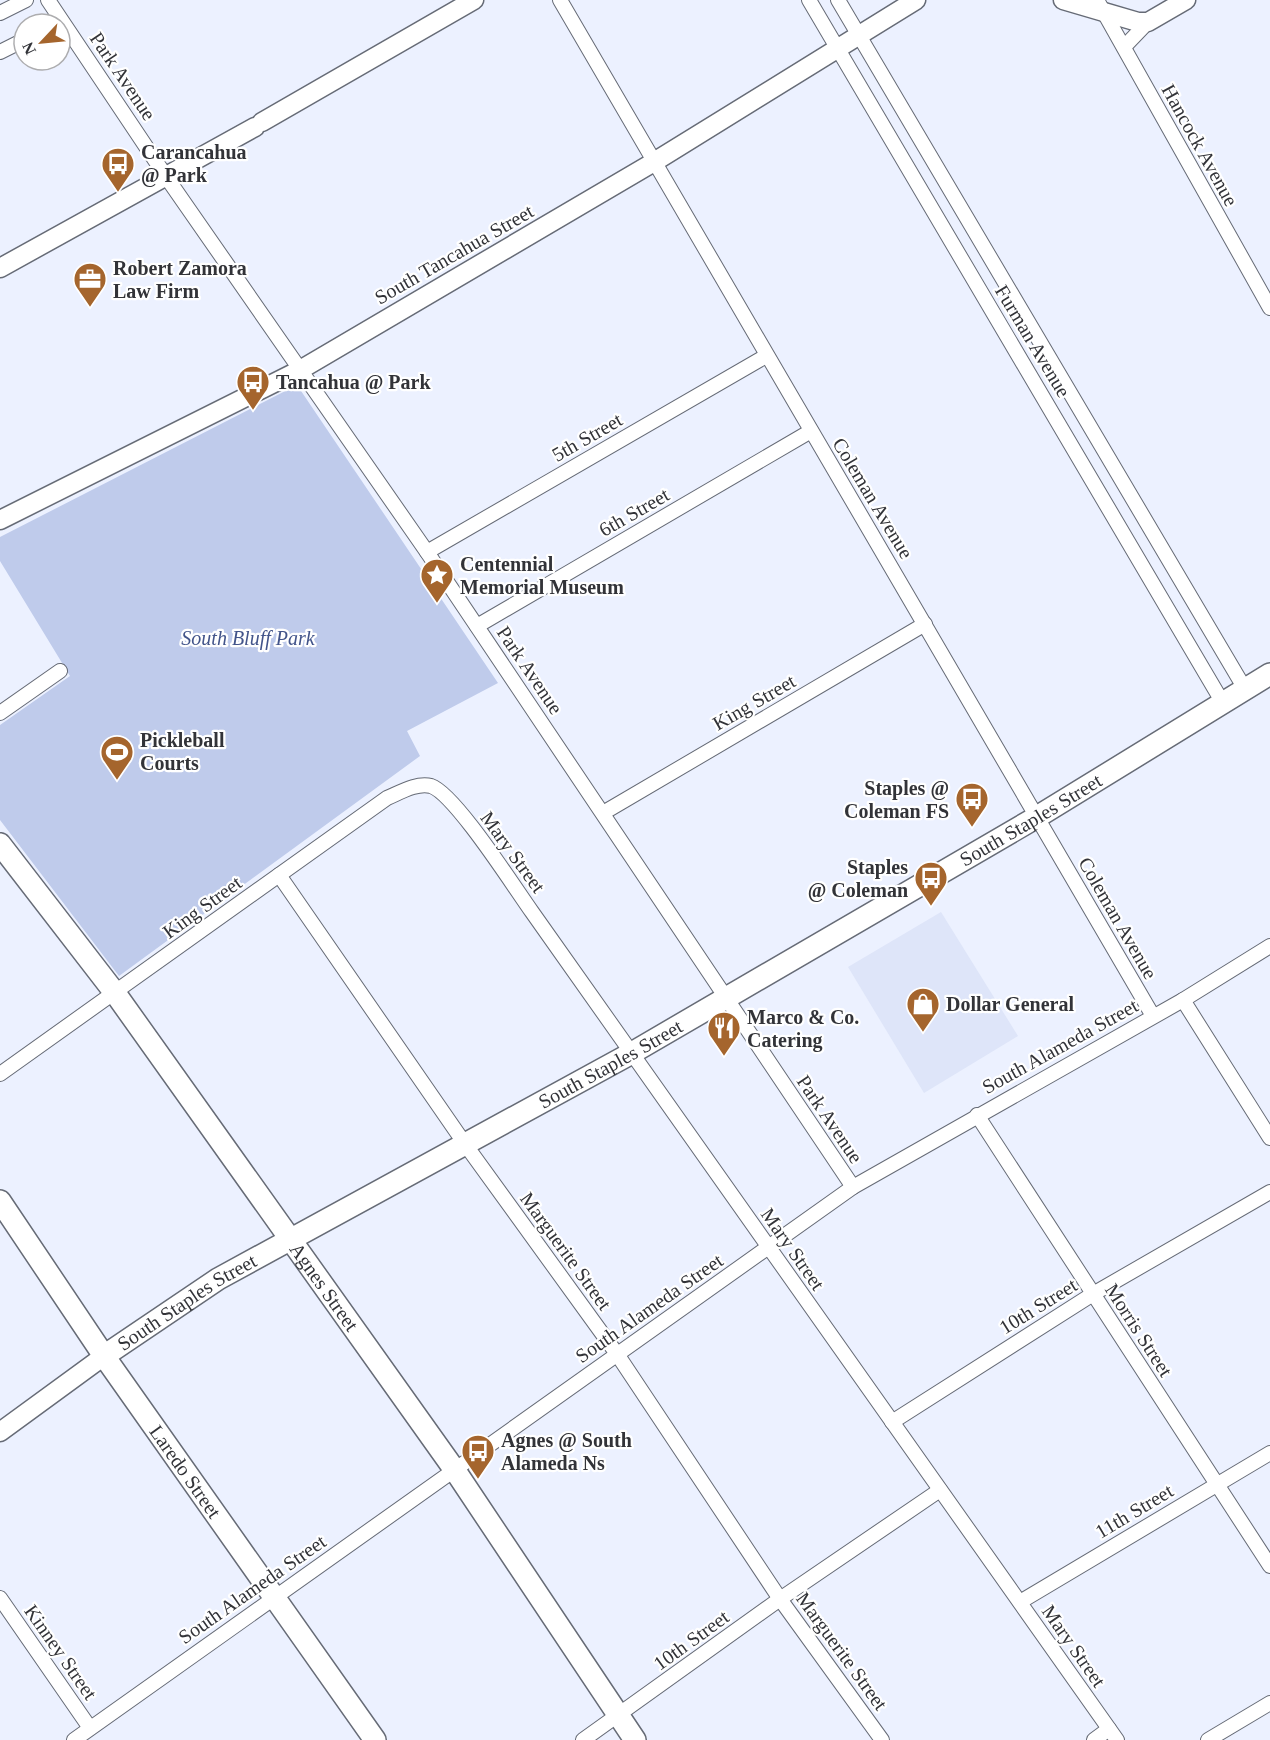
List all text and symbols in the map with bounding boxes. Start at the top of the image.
north arrow [12,12,72,72]
street label: Park Avenue [86,28,160,124]
text: N [19,39,39,57]
street label: Hancock Avenue [1157,80,1243,210]
place label: Carancahua @ Park [141,141,247,187]
bus stop icon: Carancahua @ Park [100,146,136,193]
street label: South Tancahua Street [371,199,538,308]
place label: Robert Zamora Law Firm [113,257,247,302]
office icon: Robert Zamora Law Firm [72,261,108,308]
street label: Furman Avenue [991,281,1075,401]
bus stop icon: Tancahua @ Park [235,364,271,411]
place label: Tancahua @ Park [276,371,431,394]
street label: 5th Street [548,408,626,466]
street label: Coleman Avenue [828,434,918,562]
street label: 6th Street [595,483,673,541]
place label: Centennial Memorial Museum [460,553,624,598]
place icon: Centennial Memorial Museum [419,557,455,604]
street label: Park Avenue [493,622,567,718]
park label: South Bluff Park [181,627,316,650]
street label: King Street [709,669,800,735]
place label: Pickleball Courts [140,729,225,774]
sports icon: Pickleball Courts [99,734,135,781]
street label: South Staples Street [956,769,1106,871]
place label: Staples @ Coleman FS [844,777,949,822]
bus stop icon: Staples @ Coleman FS [954,781,990,828]
street label: Mary Street [475,807,550,898]
street label: Coleman Avenue [1074,853,1162,983]
place label: Staples @ Coleman [808,856,908,902]
bus stop icon: Staples @ Coleman [913,860,949,907]
street label: King Street [158,871,246,944]
shop icon: Dollar General [905,986,941,1033]
place label: Dollar General [946,993,1074,1015]
street label: South Alameda Street [978,994,1142,1098]
place label: Marco & Co. Catering [747,1006,859,1052]
restaurant icon: Marco & Co. Catering [706,1010,742,1057]
street label: South Staples Street [535,1015,687,1113]
street label: Park Avenue [793,1071,867,1167]
street label: Marguerite Street [515,1188,616,1315]
street label: Mary Street [756,1204,829,1295]
street label: Agnes Street [286,1239,363,1335]
street label: South Staples Street [113,1249,261,1355]
street label: South Alameda Street [571,1249,727,1367]
street label: 10th Street [995,1273,1081,1338]
street label: Morris Street [1101,1280,1177,1381]
street label: Laredo Street [145,1421,226,1522]
place label: Agnes @ South Alameda Ns [501,1429,632,1474]
bus stop icon: Agnes @ South Alameda Ns [460,1433,496,1480]
street label: 11th Street [1091,1479,1177,1543]
street label: South Alameda Street [174,1530,330,1648]
street label: Marguerite Street [791,1588,892,1715]
street label: Kinney Street [19,1600,102,1705]
street label: Mary Street [1037,1601,1110,1692]
street label: 10th Street [649,1605,733,1675]

